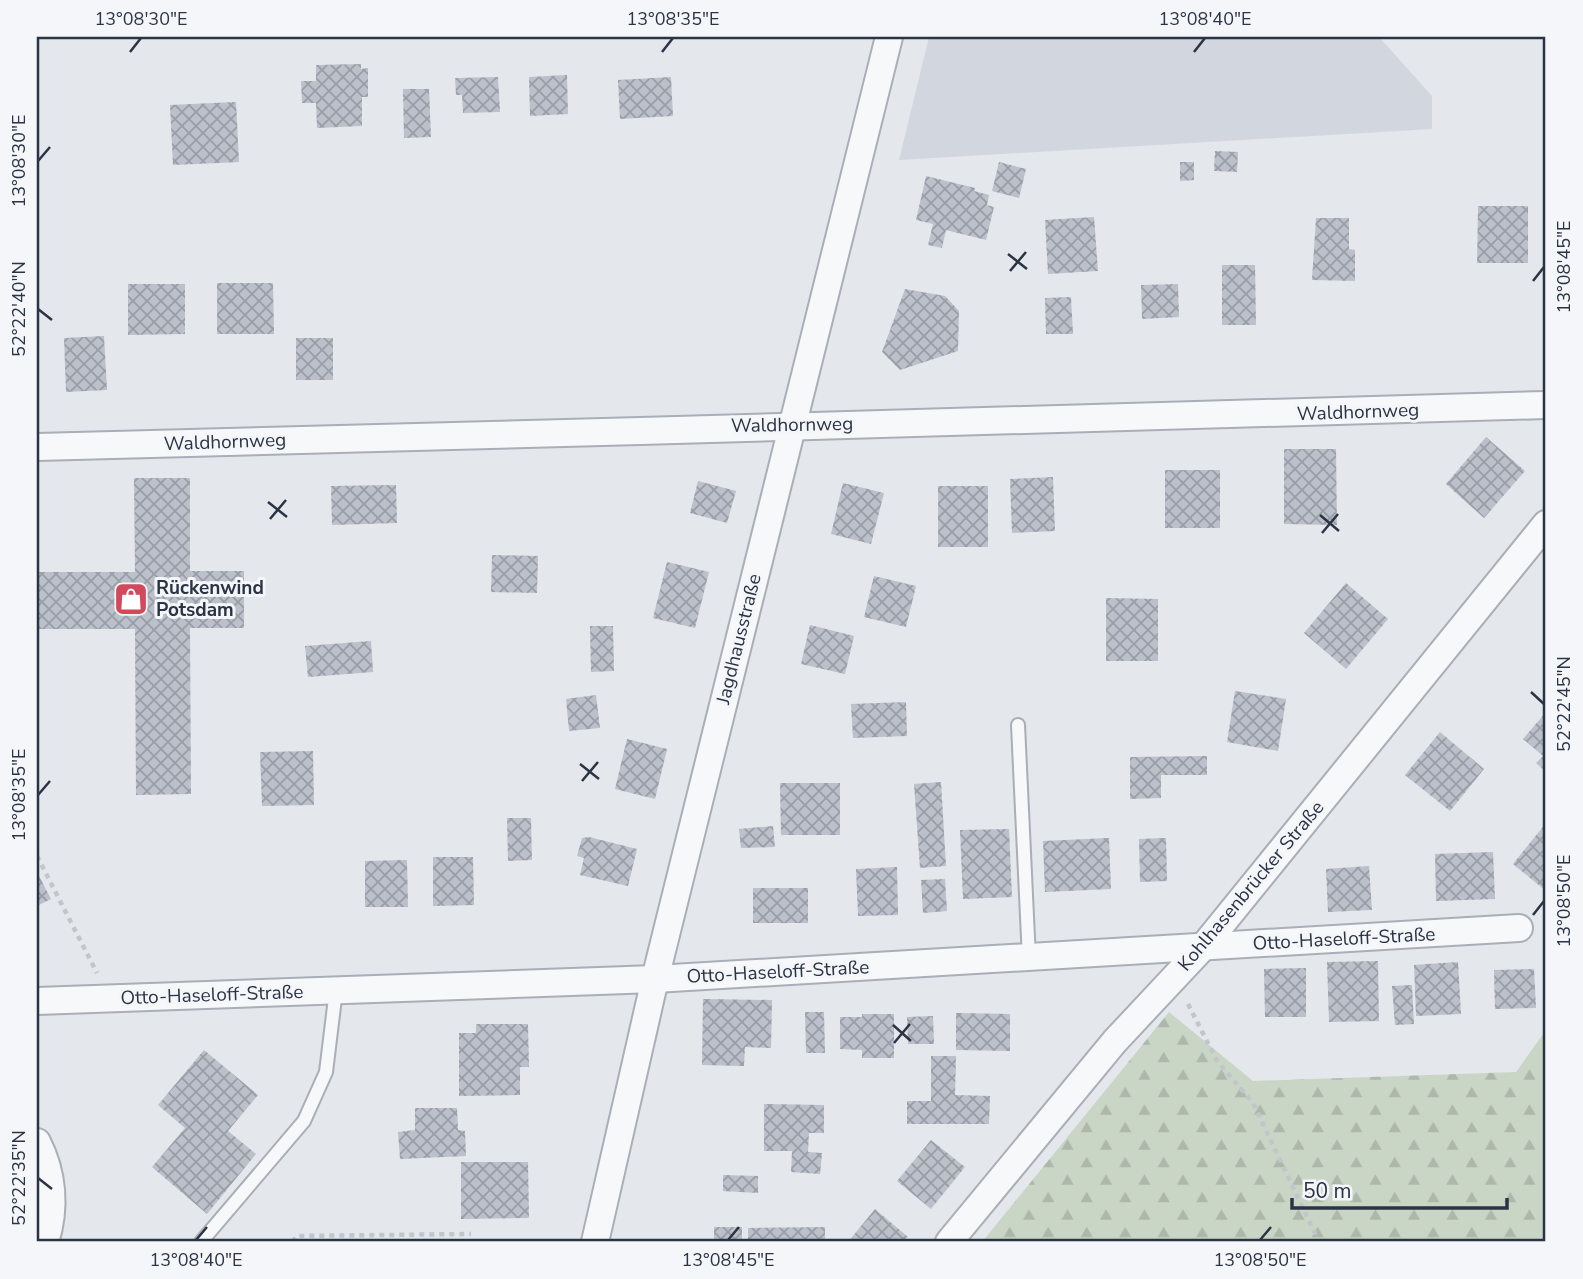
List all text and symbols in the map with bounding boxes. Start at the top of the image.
text: 13°08'30"E [95,7,188,31]
text: 13°08'35"E [627,7,720,31]
text: 13°08'40"E [1159,7,1252,31]
text: 13°08'30"E [7,115,31,208]
text: 13°08'45"E [1552,221,1576,314]
text: 52°22'40"N [7,261,31,357]
street label: Waldhornweg [1296,397,1420,427]
street label: Waldhornweg [731,411,853,439]
street label: Waldhornweg [163,427,287,457]
street label: Jagdhausstraße [710,571,768,708]
place label: Rückenwind Potsdam [156,575,264,623]
shop icon: Rückenwind Potsdam [112,580,150,618]
text: 52°22'45"N [1552,656,1576,752]
text: 13°08'35"E [7,749,31,842]
street label: Kohlhasenbrücker Straße [1172,795,1330,977]
text: 13°08'50"E [1552,855,1576,948]
street label: Otto-Haseloff-Straße [1252,921,1436,957]
street label: Otto-Haseloff-Straße [686,954,870,990]
street label: Otto-Haseloff-Straße [120,979,304,1011]
text: 52°22'35"N [7,1130,31,1226]
scale bar [1292,1167,1508,1211]
text: 50 m [1303,1177,1352,1205]
text: 13°08'40"E [150,1248,243,1272]
text: 13°08'45"E [682,1248,775,1272]
text: 13°08'50"E [1214,1248,1307,1272]

